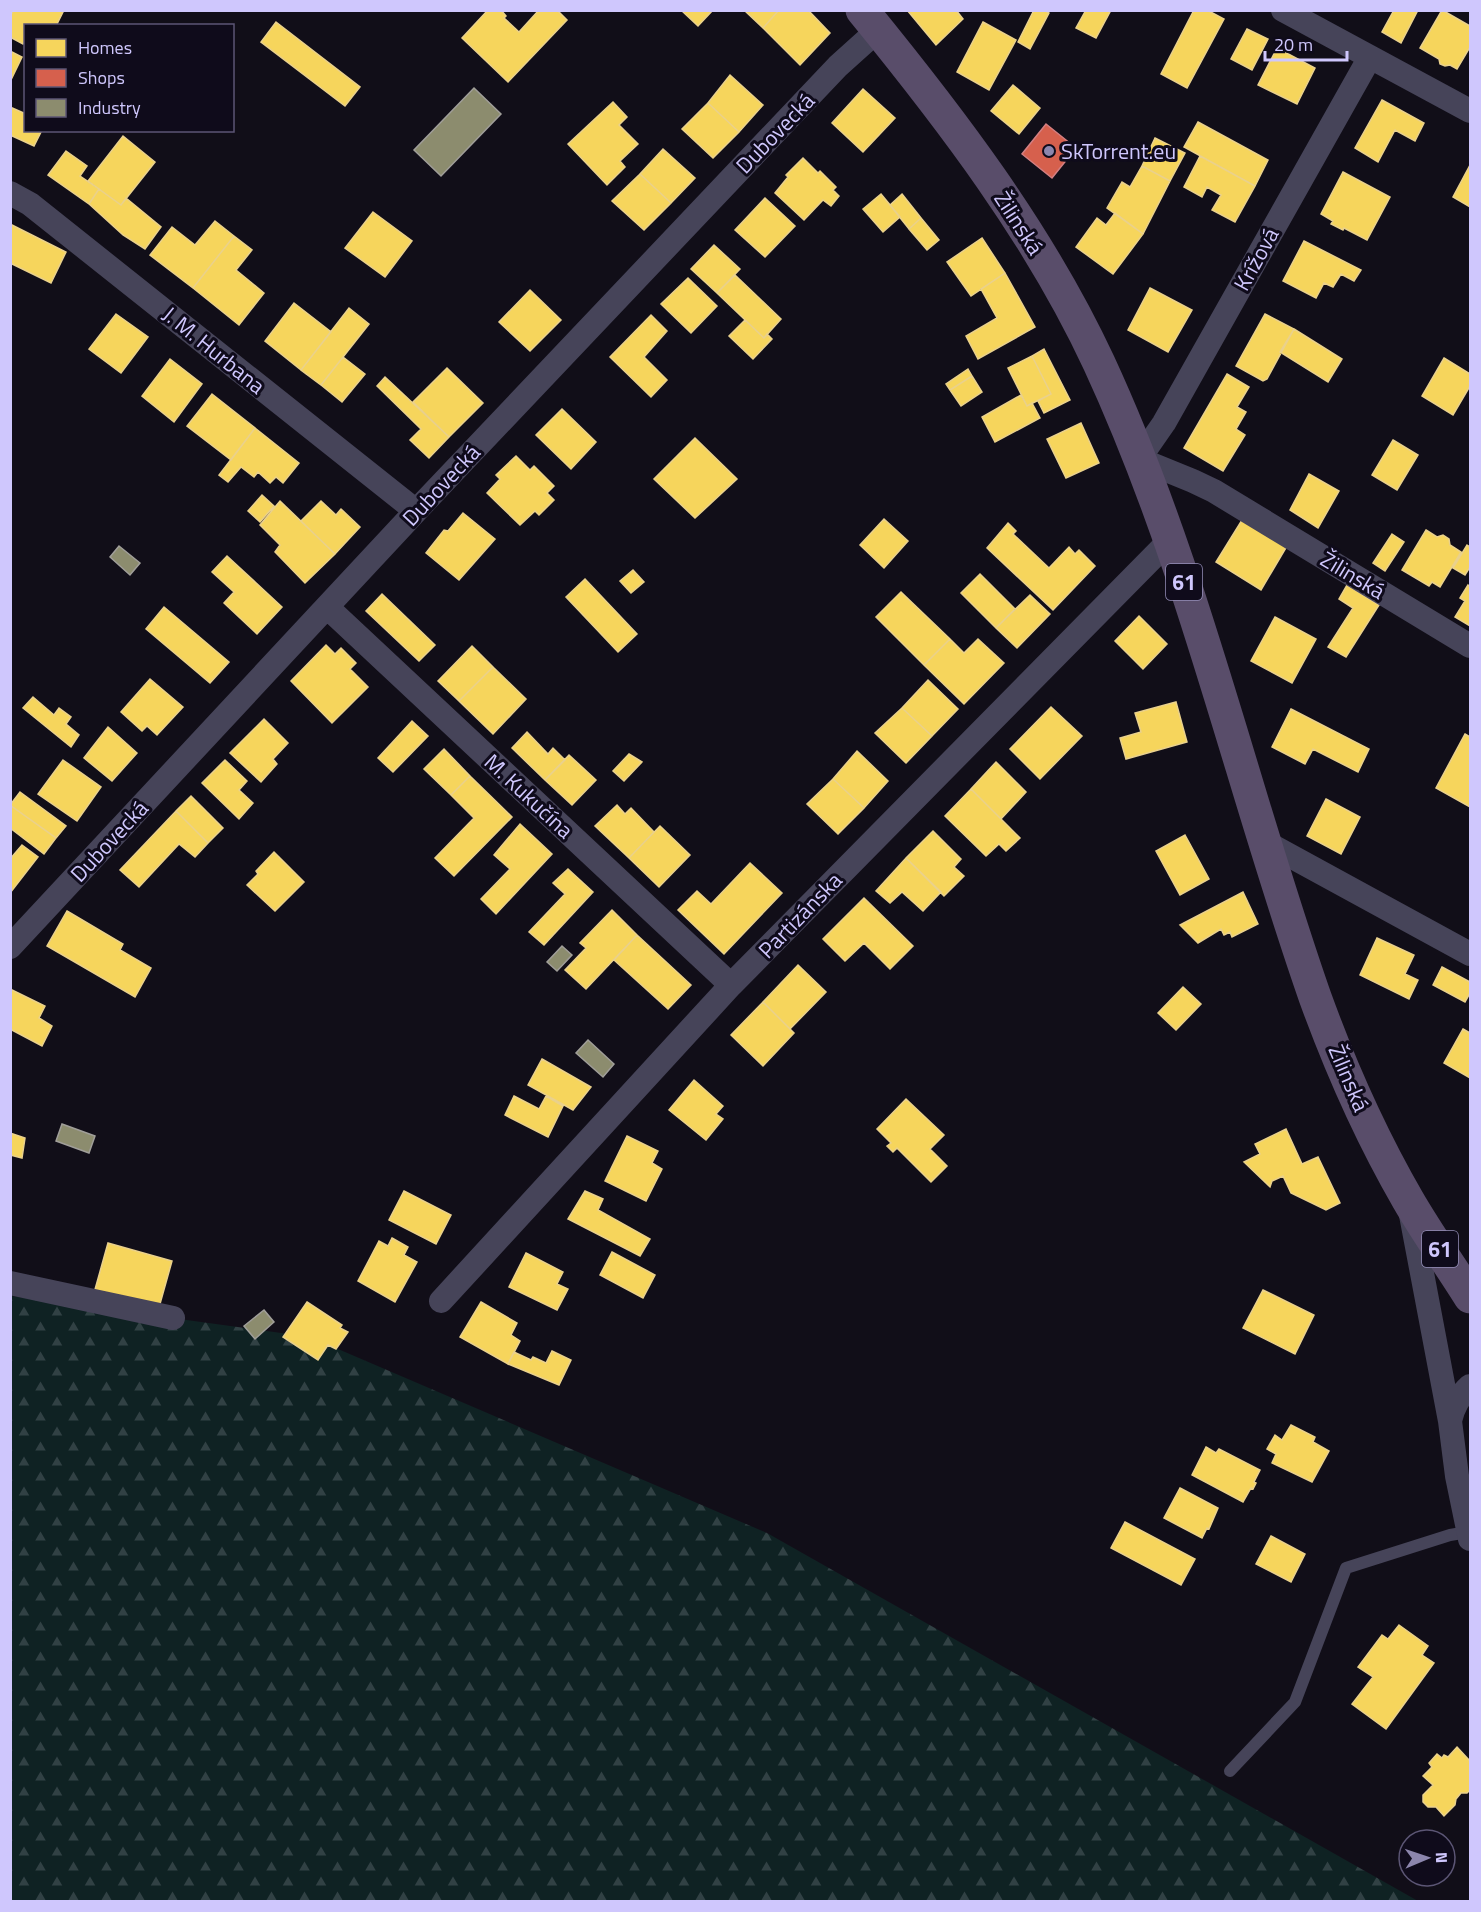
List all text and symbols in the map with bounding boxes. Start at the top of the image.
legend [24,24,234,132]
scale bar [1265,24,1348,62]
text: 20 m [1274,31,1313,58]
text: Homes [78,34,132,61]
text: Shops [78,64,125,91]
street label: Dubovecká [728,85,822,181]
text: Industry [78,94,141,121]
place label: SkTorrent.eu [1061,134,1176,168]
marker: SkTorrent.eu [1042,144,1056,158]
street label: Žilinská [986,184,1052,262]
street label: Krížová [1225,221,1287,297]
street label: J. M. Hurbana [155,298,273,402]
street label: Dubovecká [394,436,488,534]
street label: Žilinská [1314,542,1392,608]
road number: 61 [1166,564,1202,600]
street label: M. Kukučína [477,746,581,846]
street label: Dubovecká [62,792,156,890]
street label: Partizánska [750,864,850,966]
street label: Žilinská [1320,1039,1378,1117]
road number: 61 [1422,1231,1458,1267]
north arrow [1397,1828,1457,1888]
text: N [1430,1852,1454,1863]

